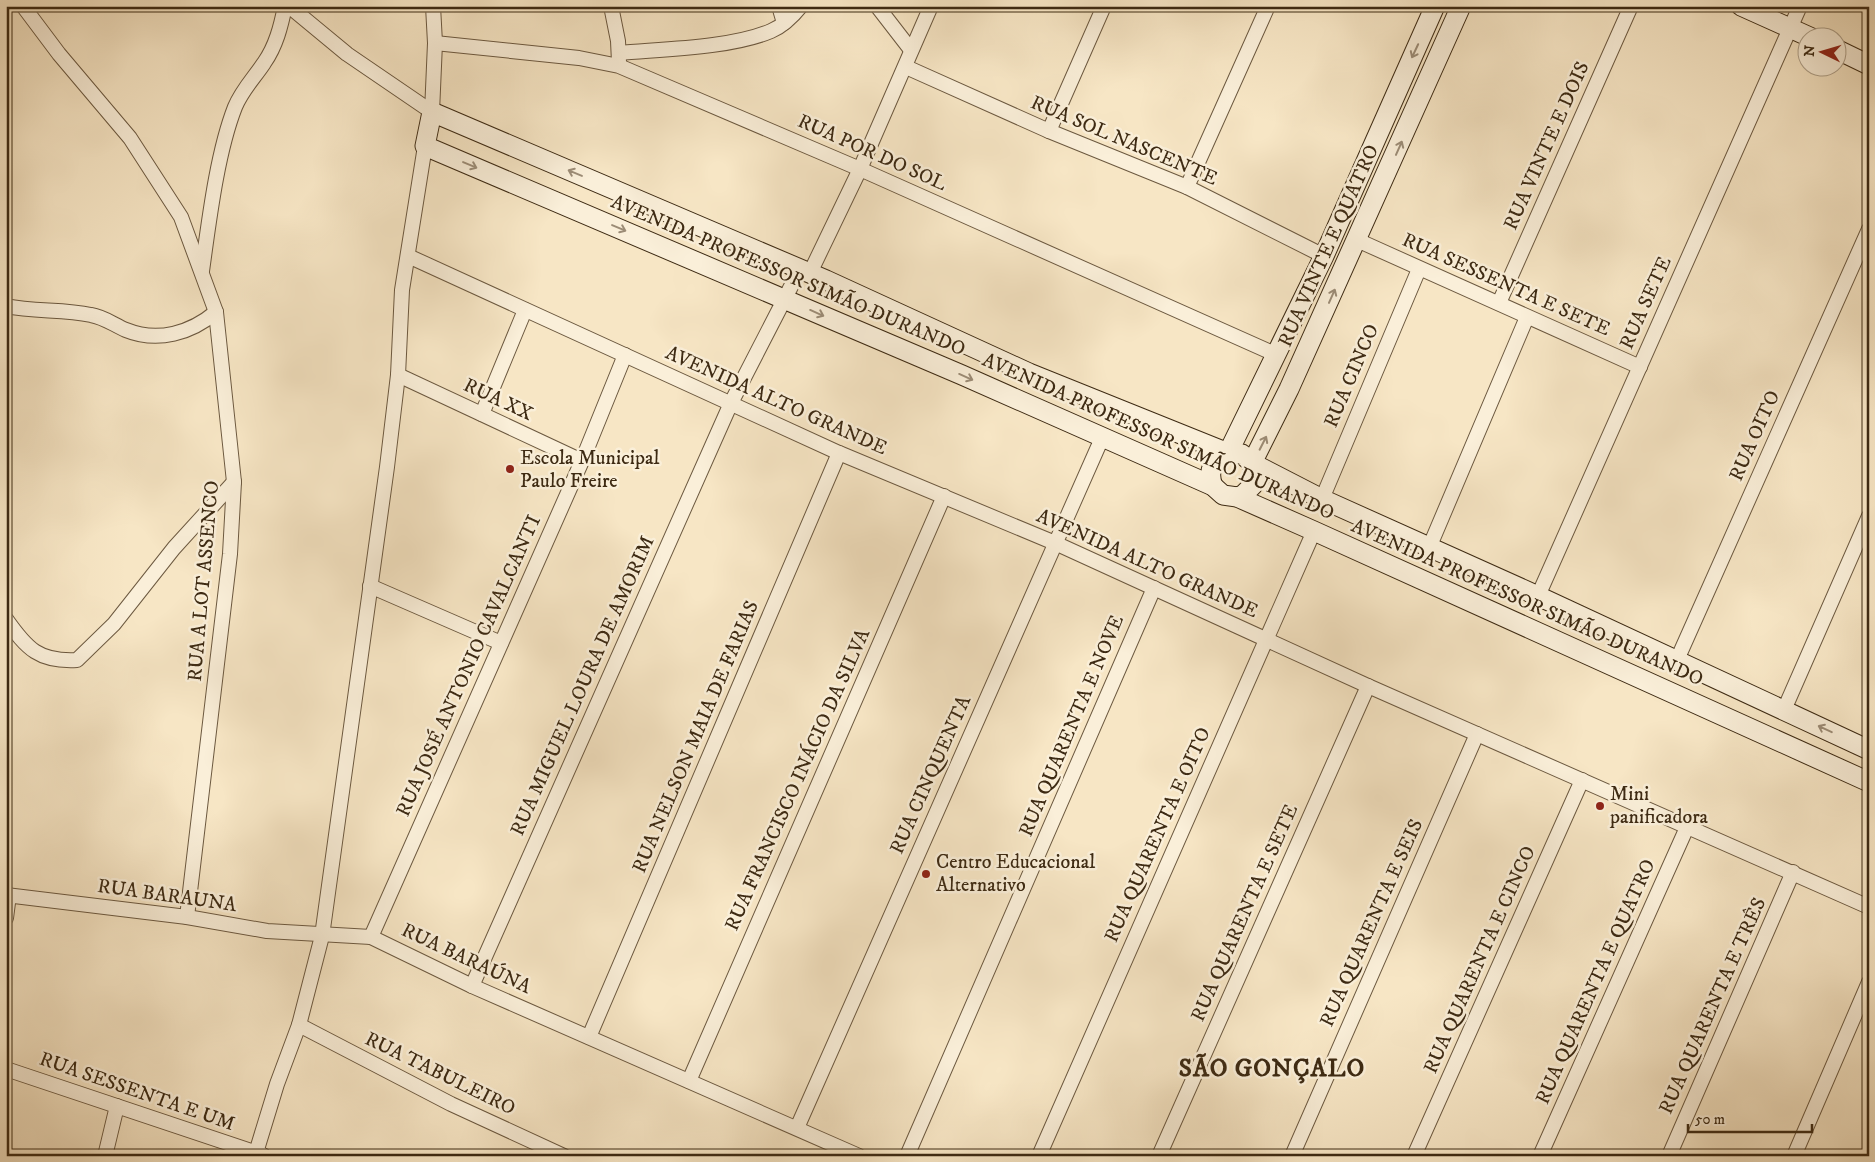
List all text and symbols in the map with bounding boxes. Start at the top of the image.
north arrow [1798,28,1848,78]
one-way arrow [1409,43,1419,58]
text: N [1801,44,1820,57]
street label: RUA VINTE E DOIS [1499,58,1595,234]
street label: RUA SOL NASCENTE [1027,90,1221,192]
street label: RUA POR DO SOL [794,109,951,197]
street label: RUA VINTE E QUATRO [1273,141,1385,351]
one-way arrow [1394,141,1404,156]
one-way arrow [462,160,477,170]
one-way arrow [568,168,583,177]
street label: AVENIDA PROFESSOR SIMÃO DURANDO [607,189,969,362]
one-way arrow [611,224,626,234]
street label: RUA SESSENTA E SETE [1398,228,1614,342]
street label: RUA SETE [1614,253,1678,353]
one-way arrow [1327,289,1337,304]
one-way arrow [809,308,824,318]
street label: RUA CINCO [1319,320,1385,432]
street label: AVENIDA ALTO GRANDE [661,341,891,461]
street label: AVENIDA PROFESSOR SIMÃO DURANDO [978,347,1338,526]
one-way arrow [958,372,973,382]
street label: RUA XX [459,373,537,427]
street label: RUA OITO [1724,387,1786,485]
one-way arrow [1258,436,1268,451]
place label: Escola Municipal Paulo Freire [520,446,659,494]
marker: Escola Municipal Paulo Freire [504,463,516,475]
street label: RUA A LOT ASSENCO [183,480,225,682]
street label: AVENIDA ALTO GRANDE [1032,504,1262,624]
street label: RUA JOSÉ ANTONIO CAVALCANTI [391,511,547,821]
street label: AVENIDA PROFESSOR SIMÃO DURANDO [1347,513,1707,692]
street label: RUA MIGUEL LOURA DE AMORIM [505,532,661,840]
street label: RUA NELSON MAIA DE FARIAS [627,597,765,877]
street label: RUA QUARENTA E NOVE [1014,611,1130,841]
street label: RUA FRANCISCO INÁCIO DA SILVA [719,624,876,935]
street label: RUA CINQUENTA [885,692,977,858]
street label: RUA QUARENTA E OITO [1099,724,1217,946]
one-way arrow [1818,724,1833,734]
place label: Mini panificadora [1609,782,1709,830]
street label: RUA QUARENTA E SETE [1186,800,1304,1026]
marker: Mini panificadora [1594,800,1606,812]
street label: RUA QUARENTA E SEIS [1315,815,1429,1031]
street label: RUA QUARENTA E CINCO [1418,842,1542,1078]
place label: Centro Educacional Alternativo [936,850,1095,898]
street label: RUA QUARENTA E QUATRO [1531,856,1661,1108]
marker: Centro Educacional Alternativo [920,868,932,880]
street label: RUA BARAUNA [96,874,238,918]
street label: RUA QUARENTA E TRÊS [1654,894,1772,1118]
street label: RUA BARAÚNA [397,917,535,1000]
street label: RUA TABULEIRO [361,1027,519,1121]
street label: RUA SESSENTA E UM [36,1047,238,1137]
district label: SÃO GONÇALO [1179,1053,1365,1084]
scale bar [1688,1102,1811,1134]
text: 50 m [1695,1110,1725,1129]

